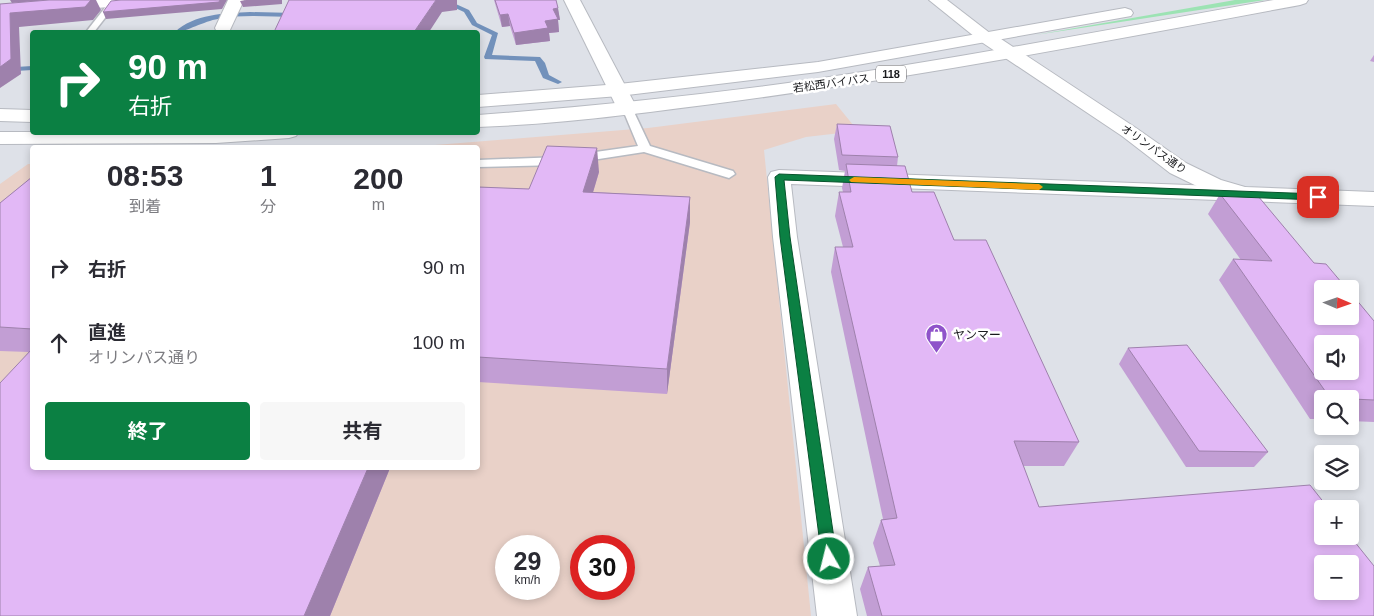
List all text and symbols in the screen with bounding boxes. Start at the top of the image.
text: 90 m [128,47,208,86]
icon: right [45,50,110,115]
road number: 118 [876,66,906,82]
street label: 若松西バイパス [792,72,870,94]
text: 右折 [128,94,172,119]
street label: オリンパス通り [1119,122,1189,176]
text: 08:53 [107,159,183,192]
text: 1 [260,159,277,192]
text: 200 [353,162,403,195]
pin [1297,176,1339,218]
icon: arrive [1304,183,1332,211]
text: m [372,196,385,213]
text: 到着 [129,198,161,215]
text: 分 [260,198,276,215]
icon: right [45,254,73,282]
text: 90 m [423,257,465,278]
text: 右折 [88,259,126,280]
north arrow [1314,280,1359,325]
map controls [1314,280,1359,600]
text: 直進 [88,322,126,343]
shop icon: ヤンマー [925,323,949,354]
place label: ヤンマー [953,328,1001,342]
icon: ahead [45,329,73,357]
text: 100 m [412,332,465,353]
button: sound [1314,335,1359,380]
text: オリンパス通り [88,349,200,366]
button: search [1314,390,1359,435]
button: 終了 [45,402,250,460]
button: 共有 [260,402,465,460]
button: layers [1314,445,1359,490]
button: + [1314,500,1359,545]
position arrow [802,532,854,584]
speed limit sign: 30 [570,535,635,600]
text: 29 [514,547,541,575]
button: − [1314,555,1359,600]
text: km/h [514,573,541,587]

